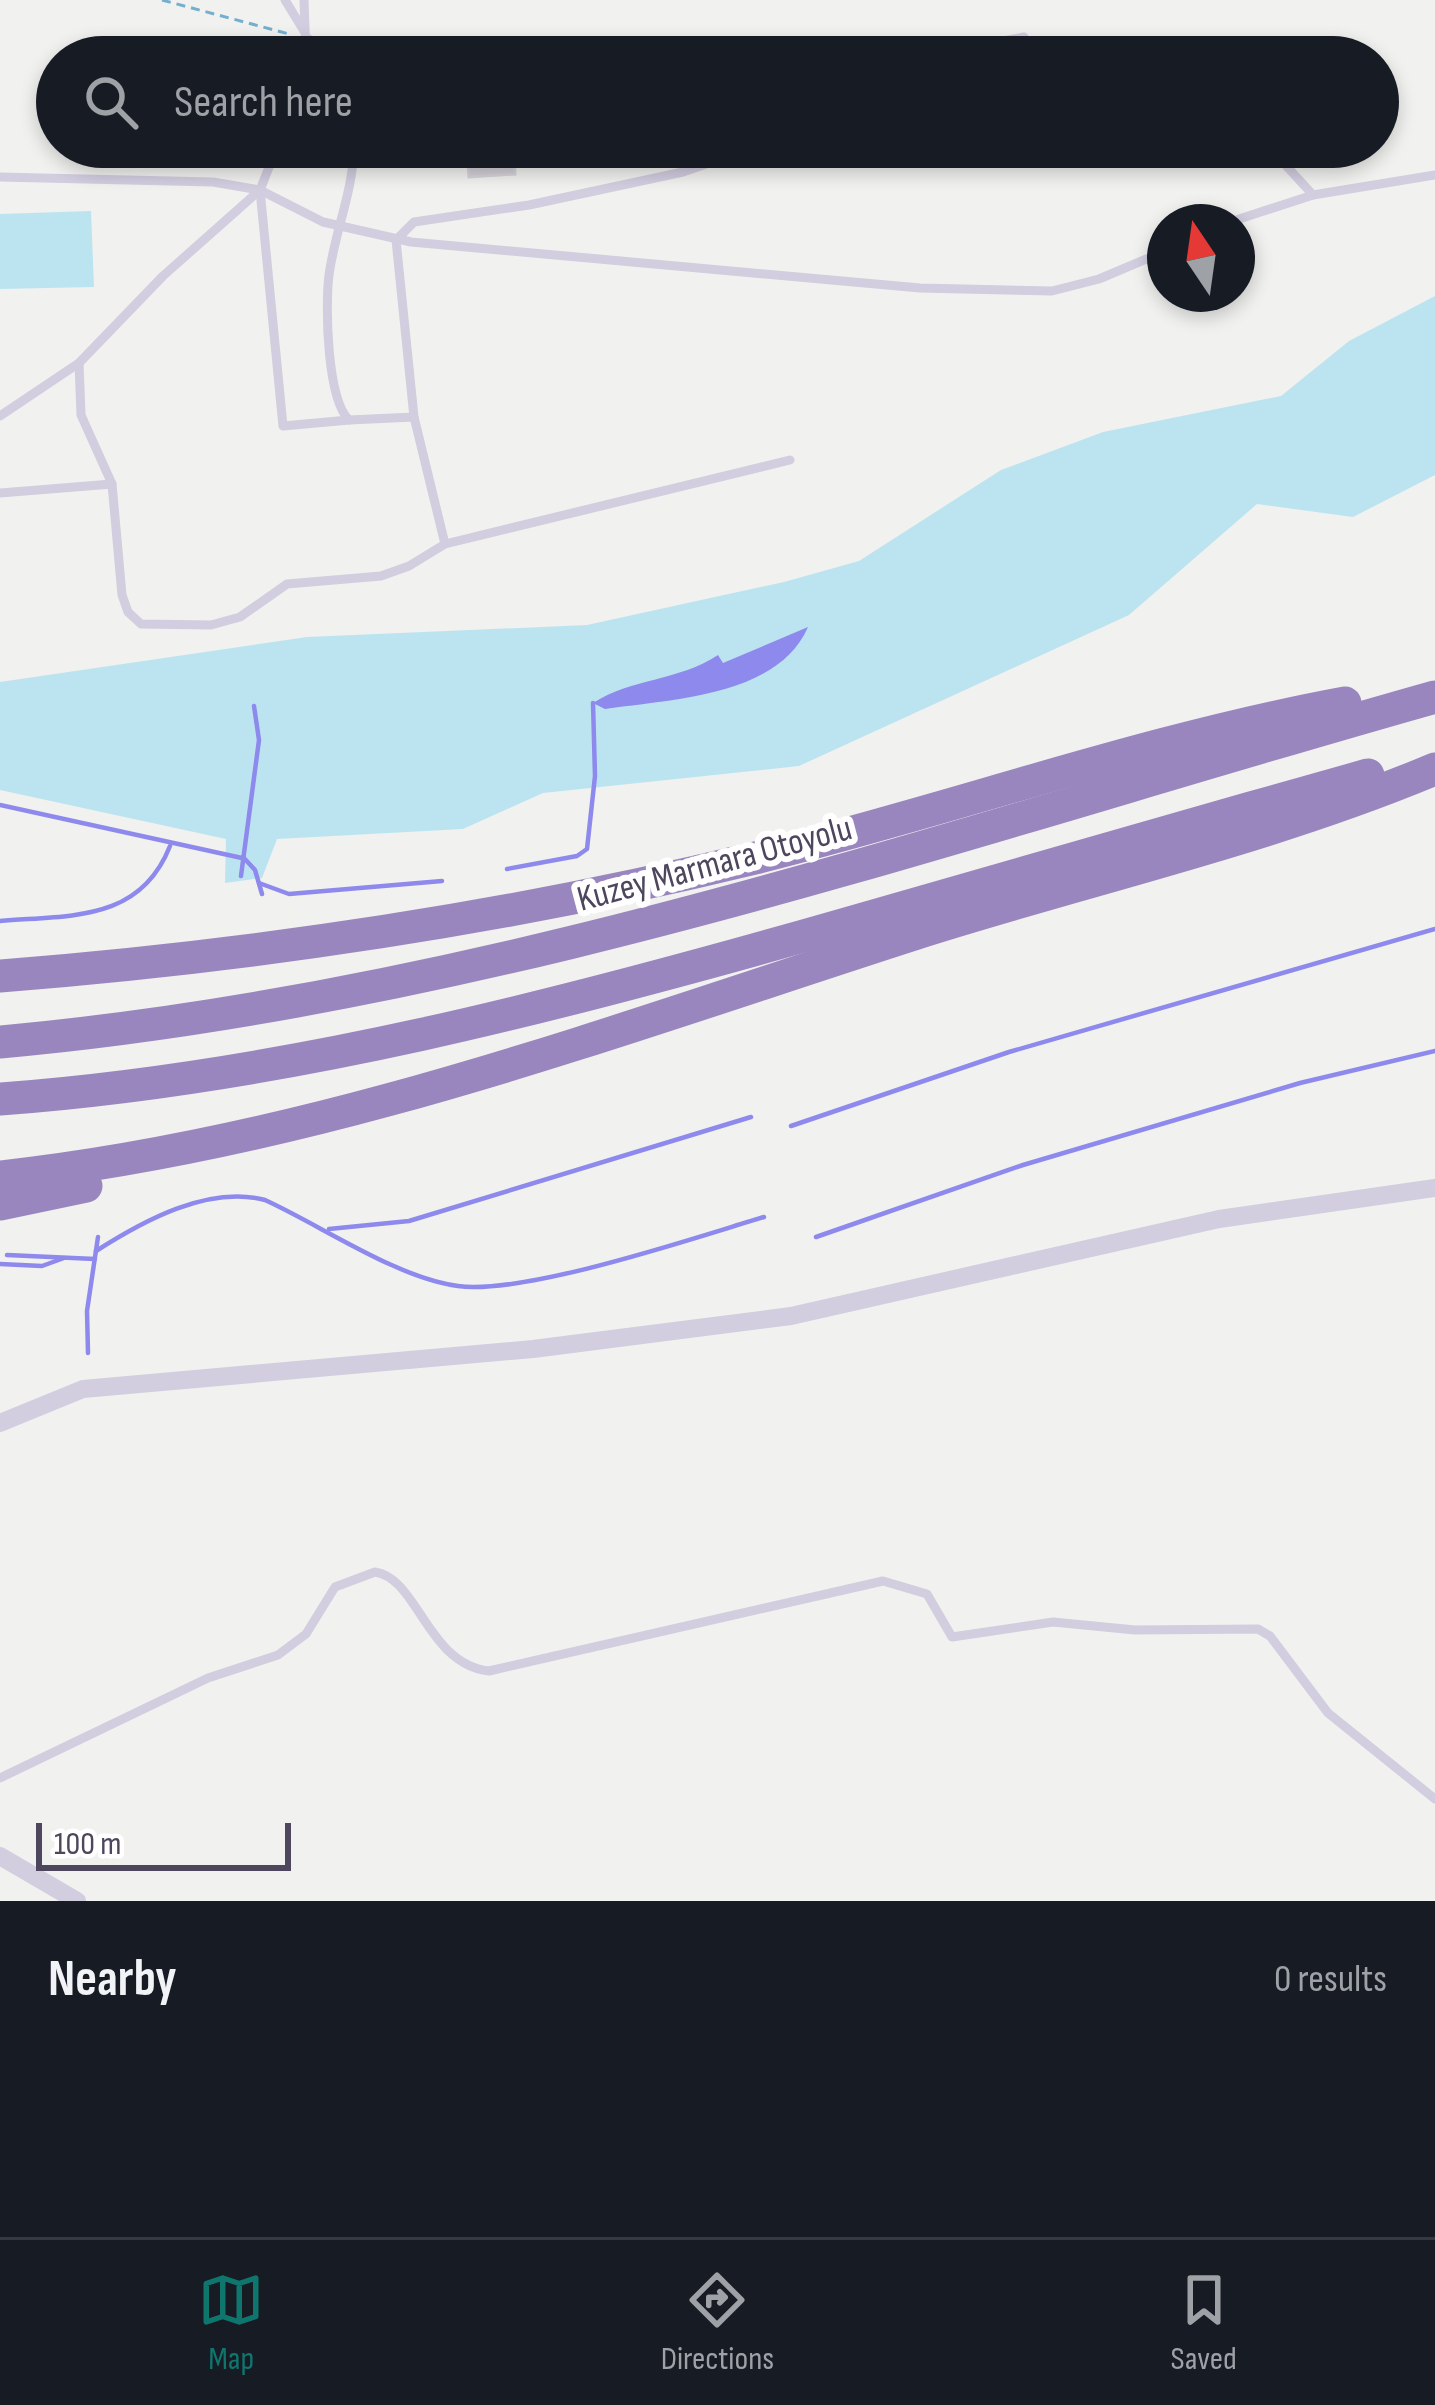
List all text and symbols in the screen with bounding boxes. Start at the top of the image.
search box [36,36,1399,168]
icon: search [78,69,144,135]
text: Search here [174,75,353,130]
north arrow [1147,204,1255,312]
street label: Kuzey Marmara Otoyolu [573,807,857,922]
scale bar [36,1817,291,1870]
text: 100 m [54,1824,121,1864]
text: Nearby [48,1949,177,2010]
text: 0 results [1274,1956,1387,2003]
tab: Map [198,2267,264,2379]
tab: Directions [661,2267,774,2379]
tab: Saved [1171,2267,1237,2379]

